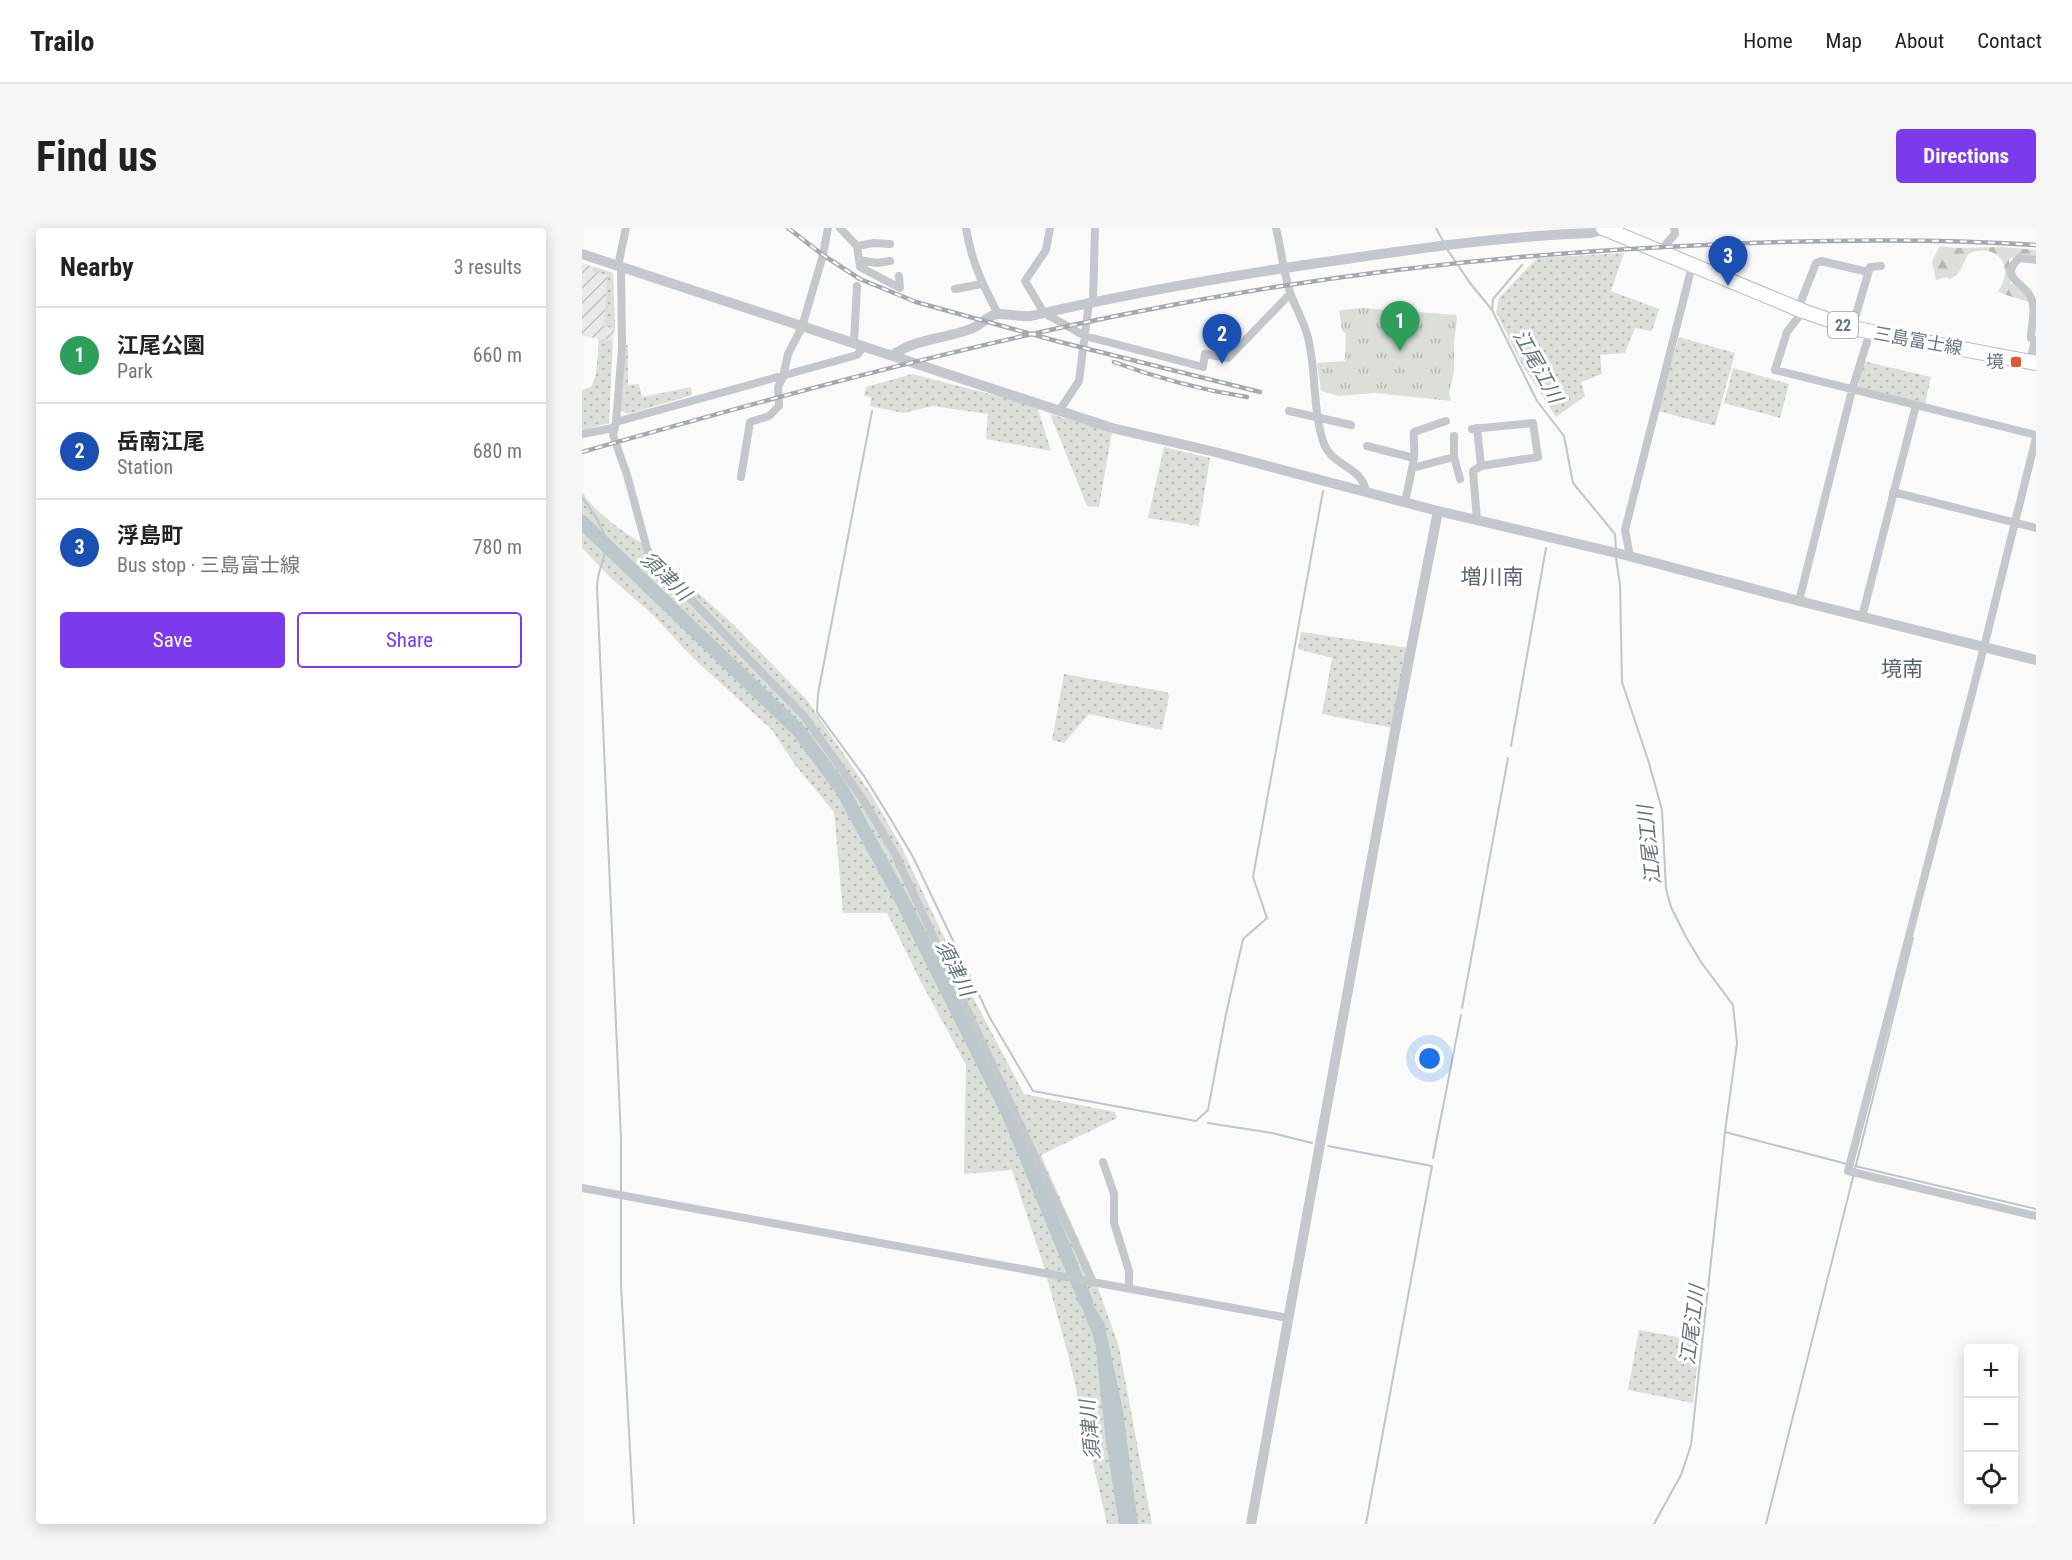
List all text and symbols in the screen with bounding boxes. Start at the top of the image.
text: Trailo [30,25,94,58]
text: Home [1743,29,1793,53]
text: Map [1826,29,1862,53]
text: About [1895,29,1944,53]
text: Contact [1977,29,2042,53]
button: Directions [1896,129,2036,183]
text: Find us [36,132,157,181]
pin: 3 [1708,236,1748,286]
text: Nearby [60,252,134,282]
text: 3 results [454,255,522,279]
pin: 1 [1380,302,1420,351]
road number: 22 [1828,312,1858,338]
pin: 2 [1202,314,1242,364]
street label: 三島富士線 [1872,322,1964,359]
water label: 江尾江川 [1508,325,1569,409]
text: 江尾公園 [117,333,205,358]
text: 1 [74,343,85,367]
text: 660 m [473,343,522,367]
place label: 境 [1986,351,2004,372]
marker: 境 [2009,355,2023,369]
text: Park [117,359,153,383]
text: 岳南江尾 [117,429,205,454]
text: 2 [74,439,85,463]
text: 680 m [473,439,522,463]
text: Station [117,455,173,479]
text: 浮島町 [117,523,183,548]
text: 3 [74,535,85,559]
text: 780 m [473,535,522,559]
water label: 須津川 [636,547,697,607]
text: Bus stop · 三島富士線 [117,553,300,577]
district label: 増川南 [1461,565,1524,589]
button: Save [60,612,285,668]
button: Share [297,612,522,668]
district label: 境南 [1881,657,1923,681]
water label: 江尾江川 [1633,802,1665,886]
water label: 須津川 [931,936,980,1002]
your location [1415,1044,1444,1073]
water label: 江尾江川 [1675,1282,1709,1366]
map controls [1964,1344,2018,1506]
button: + [1964,1344,2018,1398]
water label: 須津川 [1075,1397,1105,1461]
button: − [1964,1398,2018,1452]
button: locate [1964,1452,2018,1506]

